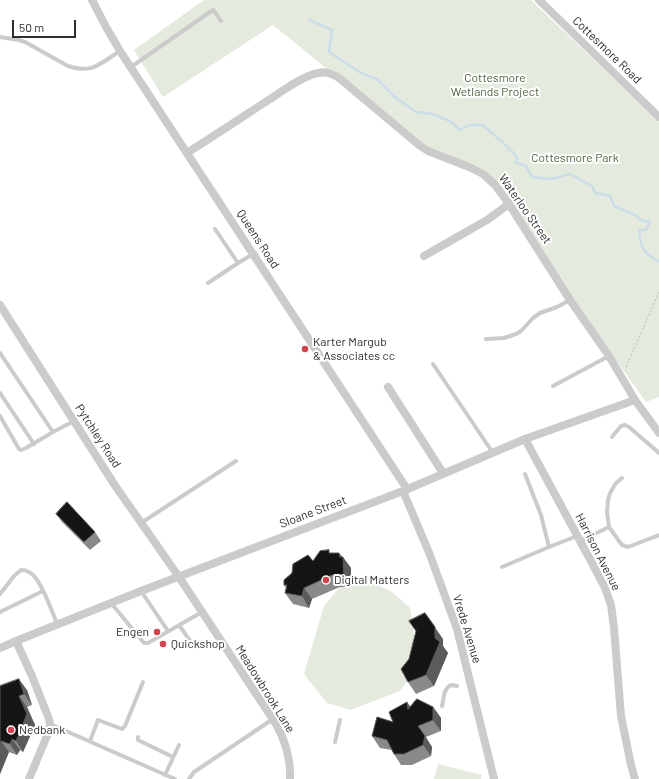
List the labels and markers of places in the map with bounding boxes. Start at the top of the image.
place label: Karter Margub & Associates cc [313,335,395,363]
marker: Karter Margub & Associates cc [300,344,310,354]
place label: Digital Matters [334,573,409,587]
marker: Digital Matters [321,575,331,585]
place label: Engen [116,625,149,639]
marker: Engen [152,627,162,637]
place label: Quickshop [171,637,225,651]
marker: Quickshop [158,639,168,649]
place label: Nedbank [19,723,65,737]
marker: Nedbank [6,725,16,735]

